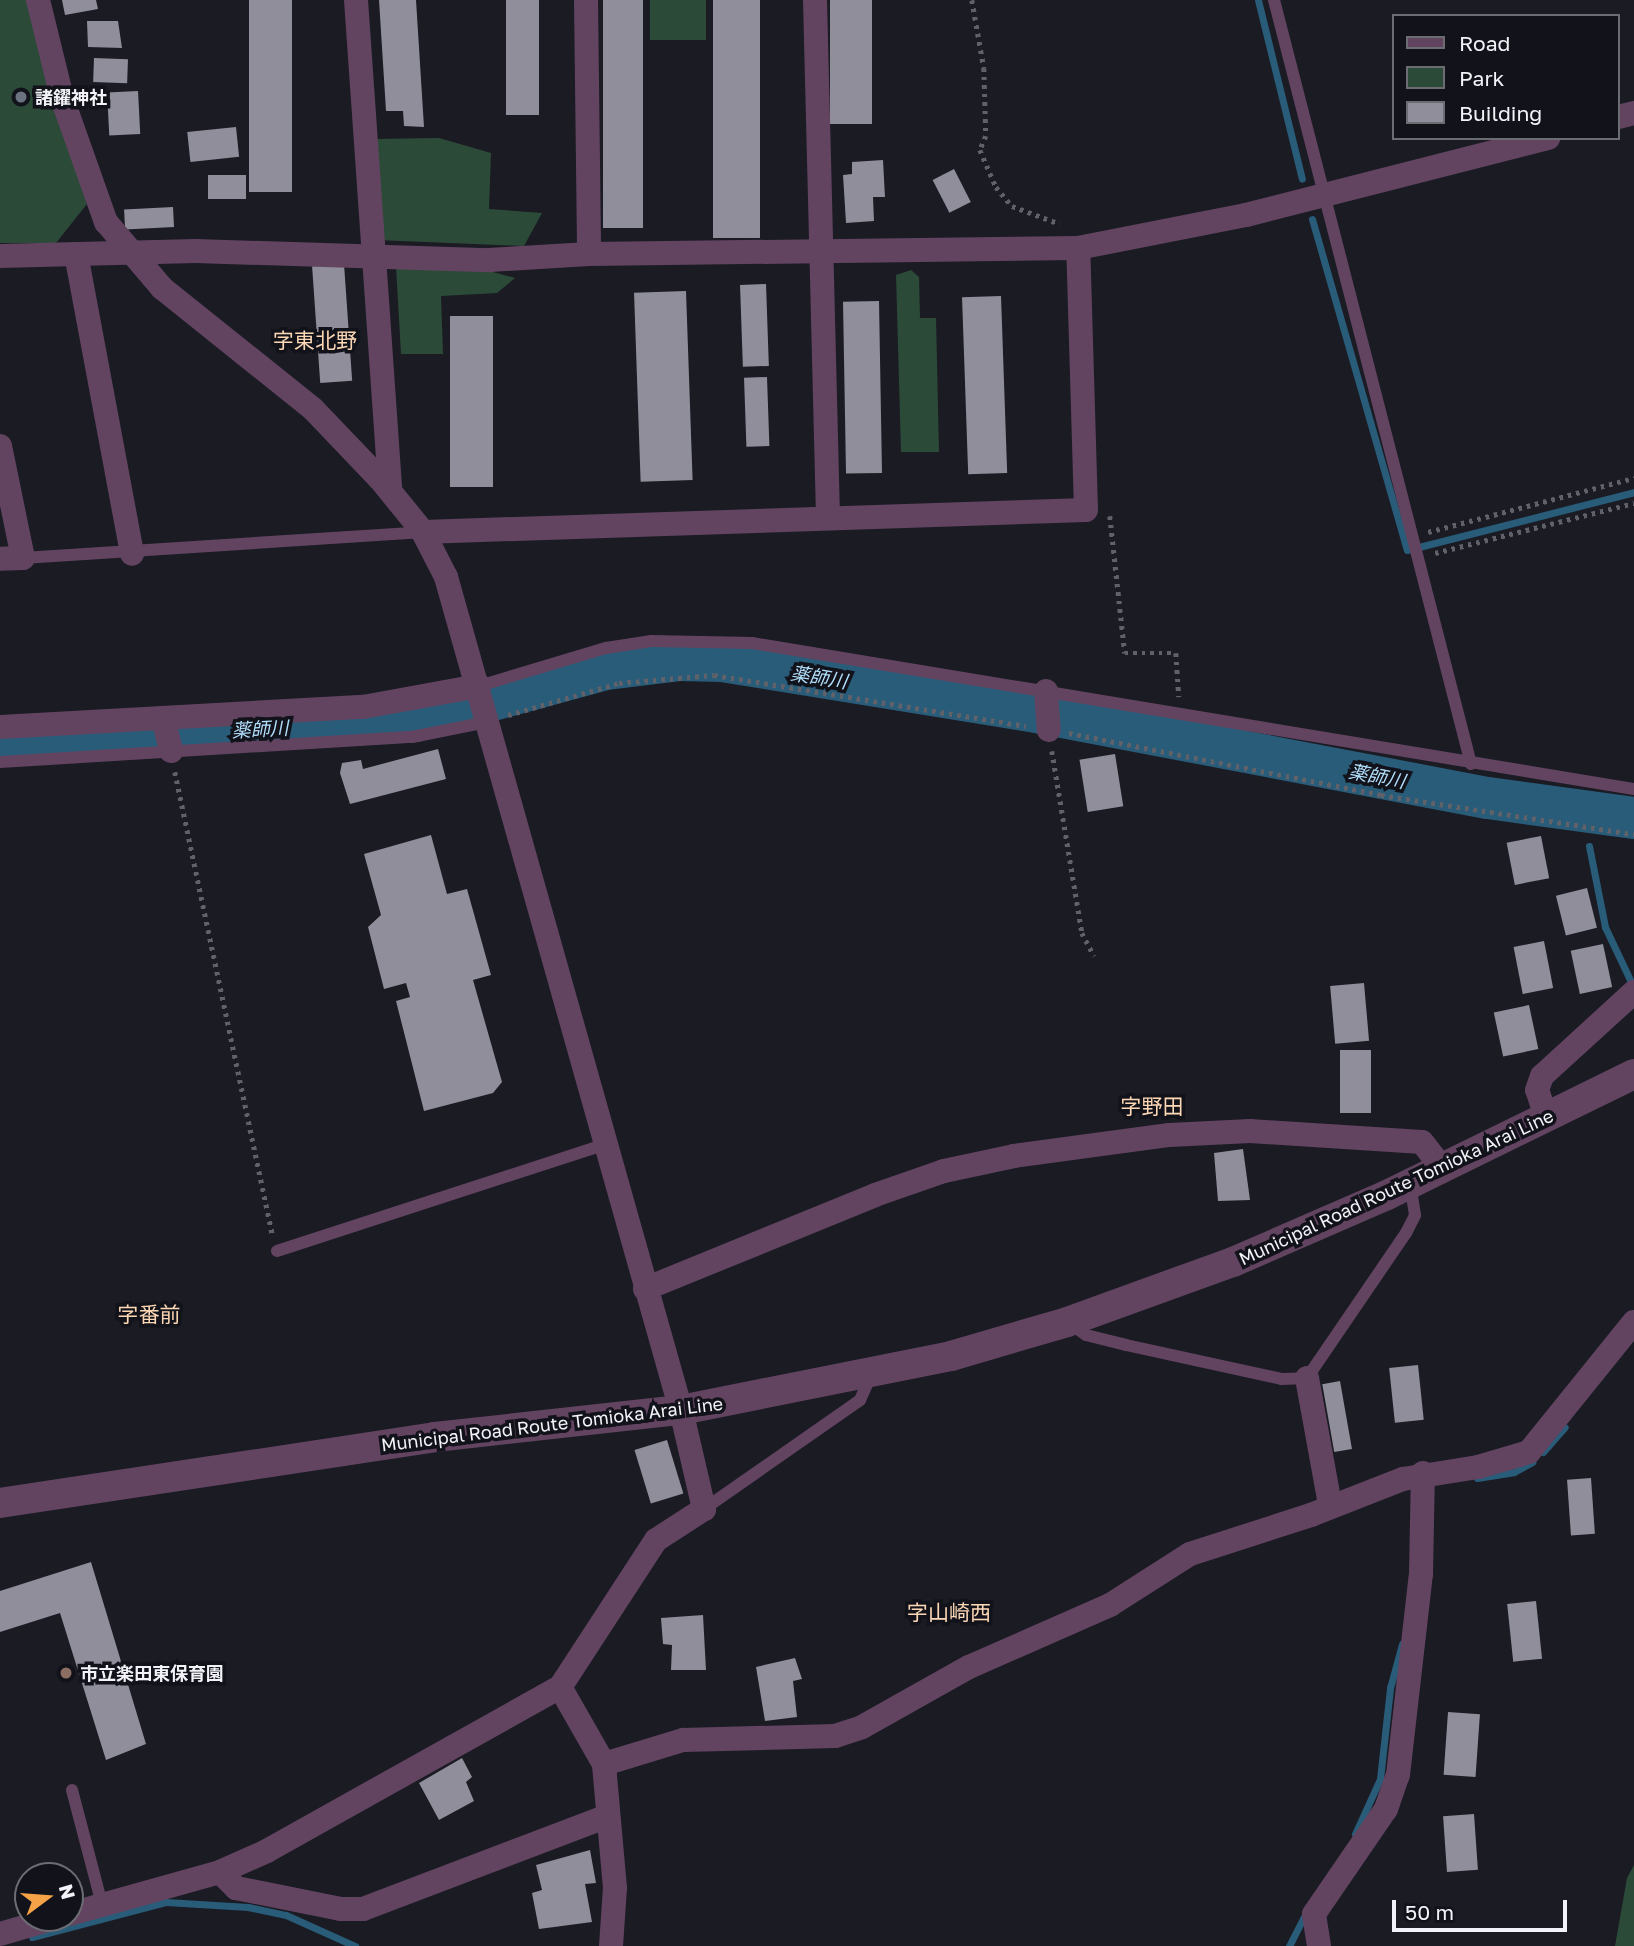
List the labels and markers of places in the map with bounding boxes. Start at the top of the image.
place label: 諸鑃神社 [35,86,107,108]
marker: 諸鑃神社 [13,89,29,105]
place label: 市立楽田東保育園 [80,1662,224,1684]
marker: 市立楽田東保育園 [58,1665,74,1681]

